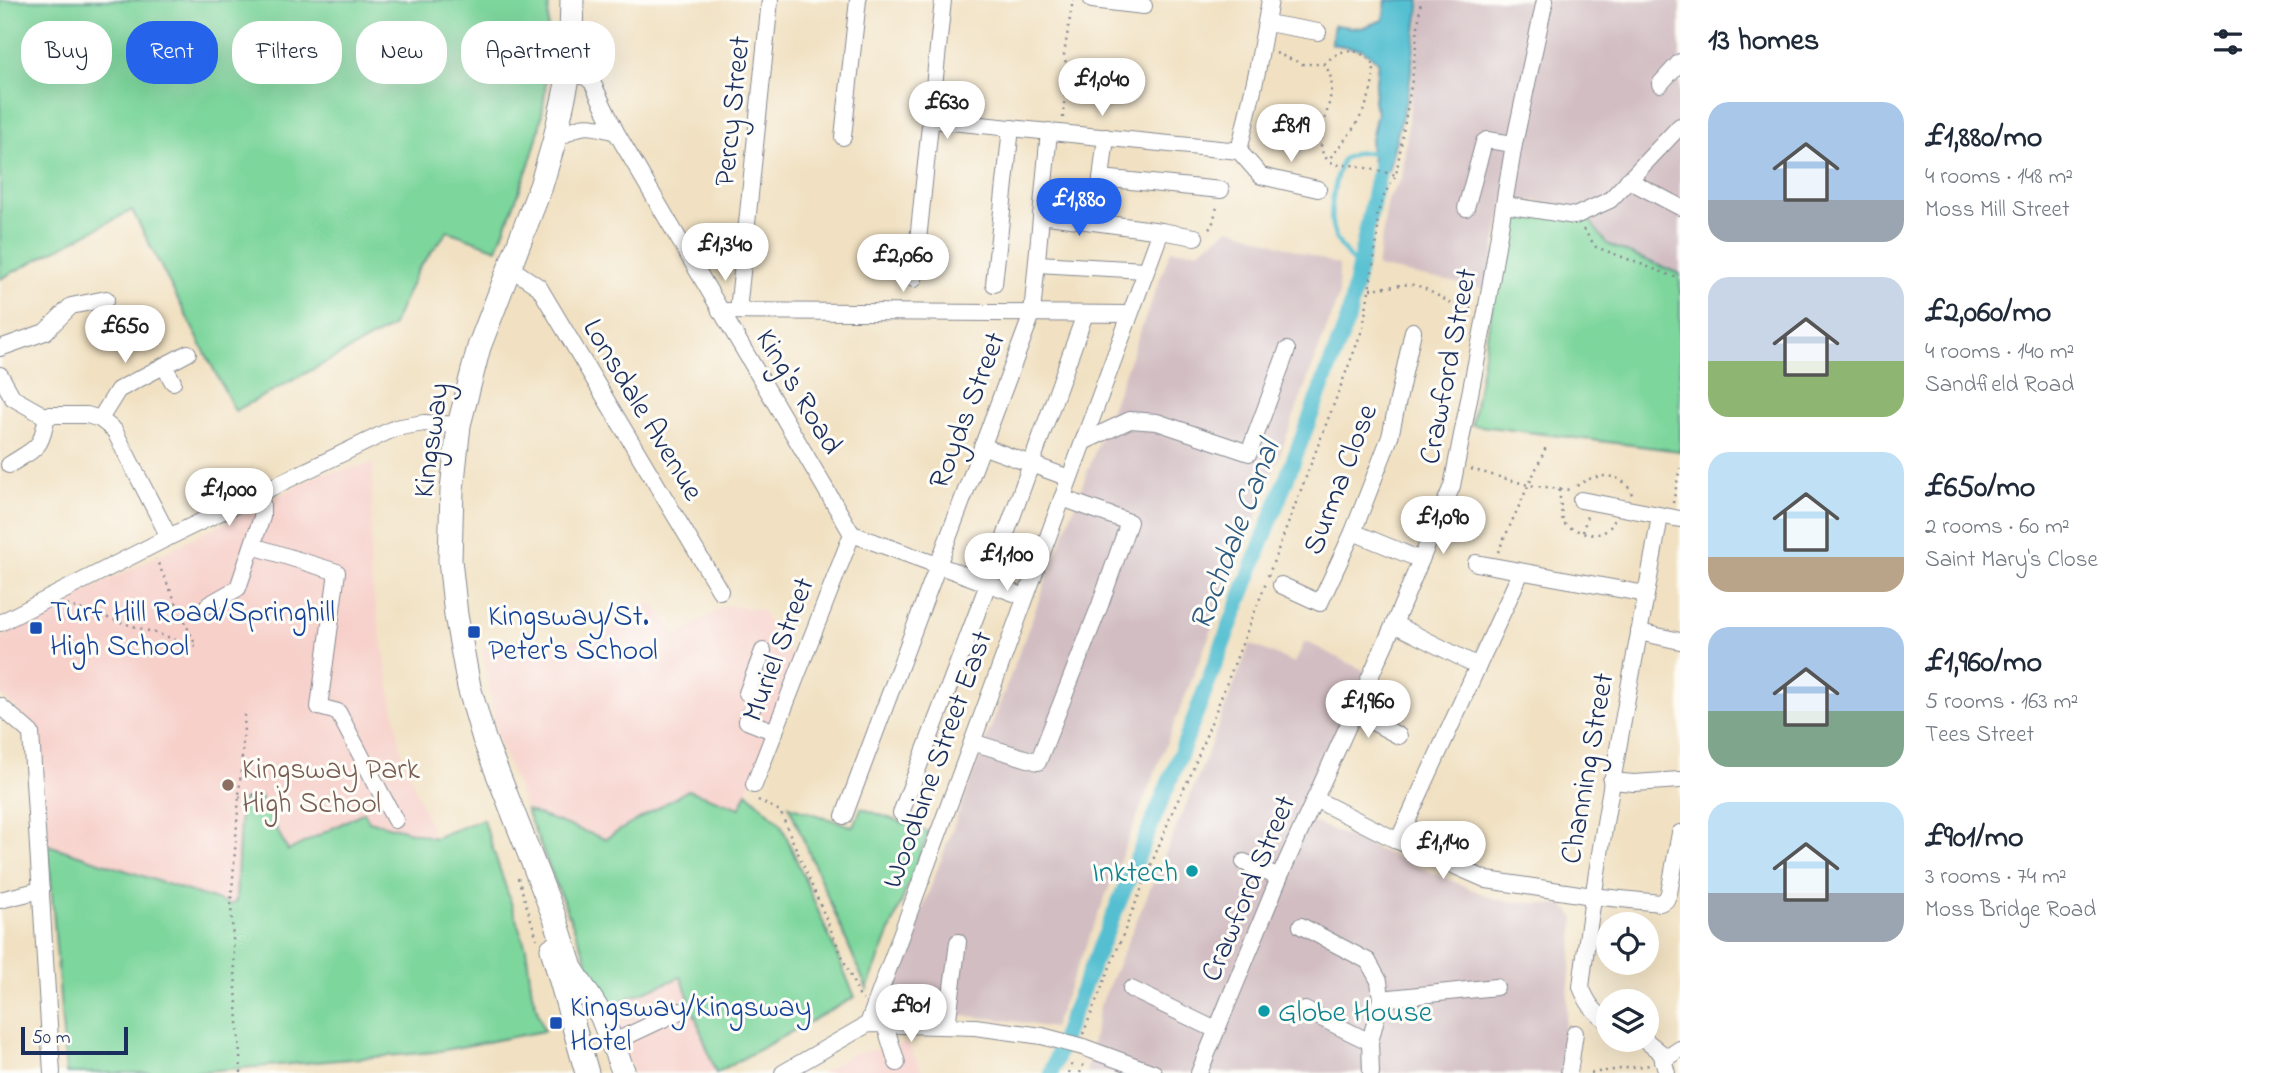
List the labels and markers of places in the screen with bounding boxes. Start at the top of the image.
pin: £1,040 [1045,58,1159,118]
pin: £630 [906,82,988,141]
pin: £819 [1250,104,1332,164]
pin: £1,880 [1022,178,1136,238]
pin: £1,340 [668,224,782,283]
pin: £2,060 [846,234,960,294]
pin: £650 [84,306,166,365]
pin: £1,000 [172,468,286,528]
pin: £1,090 [1386,496,1500,556]
pin: £1,100 [950,534,1064,593]
place label: Turf Hill Road/Springhill High School [50,592,335,670]
place label: Kingsway/St. Peter's School [488,596,658,674]
marker: Turf Hill Road/Springhill High School [28,620,44,636]
marker: Kingsway/St. Peter's School [466,624,482,640]
pin: £1,960 [1311,680,1425,740]
place label: Kingsway Park High School [242,749,421,827]
marker: Kingsway Park High School [220,777,236,793]
pin: £1,140 [1386,822,1500,881]
place label: Inktech [1092,852,1178,896]
marker: Inktech [1184,863,1200,879]
pin: £901 [870,984,952,1044]
place label: Kingsway/Kingsway Hotel [570,987,811,1065]
place label: Globe House [1278,992,1433,1036]
marker: Globe House [1256,1003,1272,1019]
marker: Kingsway/Kingsway Hotel [548,1015,564,1031]

